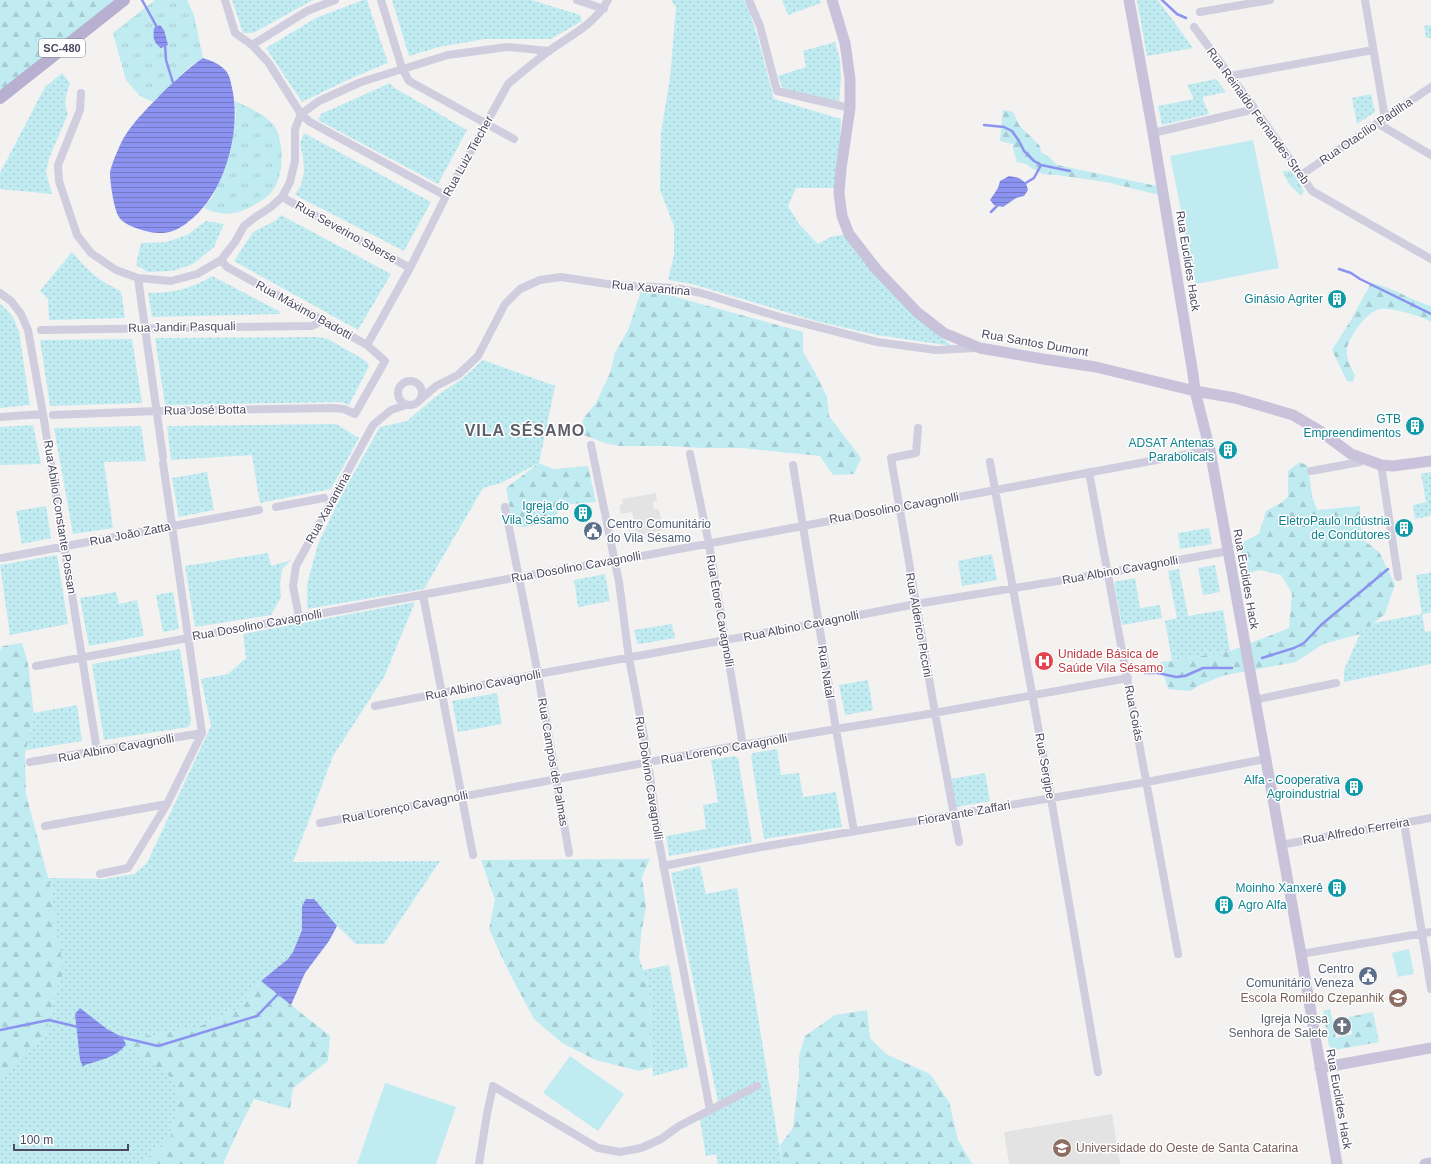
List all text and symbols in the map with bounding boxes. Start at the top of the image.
road number: SC-480 [39,39,85,57]
street label: Rua Reinaldo Fernandes Streb [1204,45,1312,187]
street label: Rua Otacílio Padilha [1317,94,1416,167]
street label: Rua Luiz Tiecher [440,113,496,199]
street label: Rua Severino Sberse [293,198,400,266]
street label: Rua Euclides Hack [1173,210,1203,313]
street label: Rua Máximo Badotti [253,278,355,342]
street label: Rua Xavantina [611,278,691,298]
building icon: Ginásio Agriter [1326,288,1348,310]
place label: Ginásio Agriter [1244,292,1323,306]
street label: Rua Jandir Pasquali [128,319,236,335]
street label: Rua Santos Dumont [981,327,1090,359]
street label: Rua José Botta [164,402,246,418]
place label: GTB Empreendimentos [1304,412,1401,440]
building icon: GTB Empreendimentos [1404,415,1426,437]
district label: VILA SÉSAMO [465,421,585,439]
place label: ADSAT Antenas Parabolicals [1128,436,1214,464]
street label: Rua Abilio Constante Possan [41,439,79,595]
building icon: ADSAT Antenas Parabolicals [1217,439,1239,461]
street label: Rua Xavantina [303,470,353,546]
street label: Rua Dosolino Cavagnolli [828,490,960,526]
place label: Igreja do Vila Sésamo [502,499,569,527]
building icon: Igreja do Vila Sésamo [572,502,594,524]
place label: EletroPaulo Indústria de Condutores [1279,514,1390,542]
place label: Centro Comunitário do Vila Sésamo [607,517,711,545]
building icon: EletroPaulo Indústria de Condutores [1393,517,1415,539]
street label: Rua João Zatta [88,519,172,549]
public building icon: Centro Comunitário do Vila Sésamo [582,520,604,542]
street label: Rua Euclides Hack [1230,528,1262,631]
street label: Rua Dosolino Cavagnolli [510,549,642,585]
street label: Rua Albino Cavagnolli [1061,553,1179,587]
street label: Rua Étore Cavagnolli [703,554,738,668]
street label: Rua Alderico Piccini [903,572,935,678]
street label: Rua Dosolino Cavagnolli [191,607,323,643]
street label: Rua Albino Cavagnolli [742,608,860,644]
street label: Rua Natal [815,645,837,699]
place label: Unidade Básica de Saúde Vila Sésamo [1058,647,1164,675]
hospital icon: Unidade Básica de Saúde Vila Sésamo [1033,650,1055,672]
street label: Rua Albino Cavagnolli [424,667,542,703]
street label: Rua Goiás [1122,684,1146,742]
street label: Rua Campos de Palmas [535,697,571,827]
street label: Rua Dolvino Cavagnolli [632,715,666,841]
street label: Rua Albino Cavagnolli [57,731,175,765]
street label: Rua Lorenço Cavagnolli [660,731,788,767]
street label: Rua Sergipe [1032,732,1058,800]
place label: Alfa - Cooperativa Agroindustrial [1244,773,1340,801]
building icon: Alfa - Cooperativa Agroindustrial [1343,776,1365,798]
street label: Rua Lorenço Cavagnolli [341,788,469,826]
street label: Fioravante Zaffari [917,798,1011,828]
street label: Rua Alfredo Ferreira [1302,815,1411,847]
building icon: Moinho Xanxerê [1326,877,1348,899]
place label: Moinho Xanxerê [1236,881,1323,895]
building icon: Agro Alfa [1213,894,1235,916]
place label: Agro Alfa [1238,898,1287,912]
place label: Centro Comunitário Veneza [1246,962,1354,990]
public building icon: Centro Comunitário Veneza [1357,965,1379,987]
school or university icon: Escola Romildo Czepanhik [1387,987,1409,1009]
place label: Escola Romildo Czepanhik [1241,991,1385,1005]
place label: Igreja Nossa Senhora de Salete [1229,1012,1328,1040]
church icon: Igreja Nossa Senhora de Salete [1331,1015,1353,1037]
street label: Rua Euclides Hack [1323,1048,1355,1151]
scale bar [14,1126,128,1152]
text: 100 m [20,1133,53,1147]
school or university icon: Universidade do Oeste de Santa Catarina [1051,1137,1073,1159]
place label: Universidade do Oeste de Santa Catarina [1076,1141,1298,1155]

